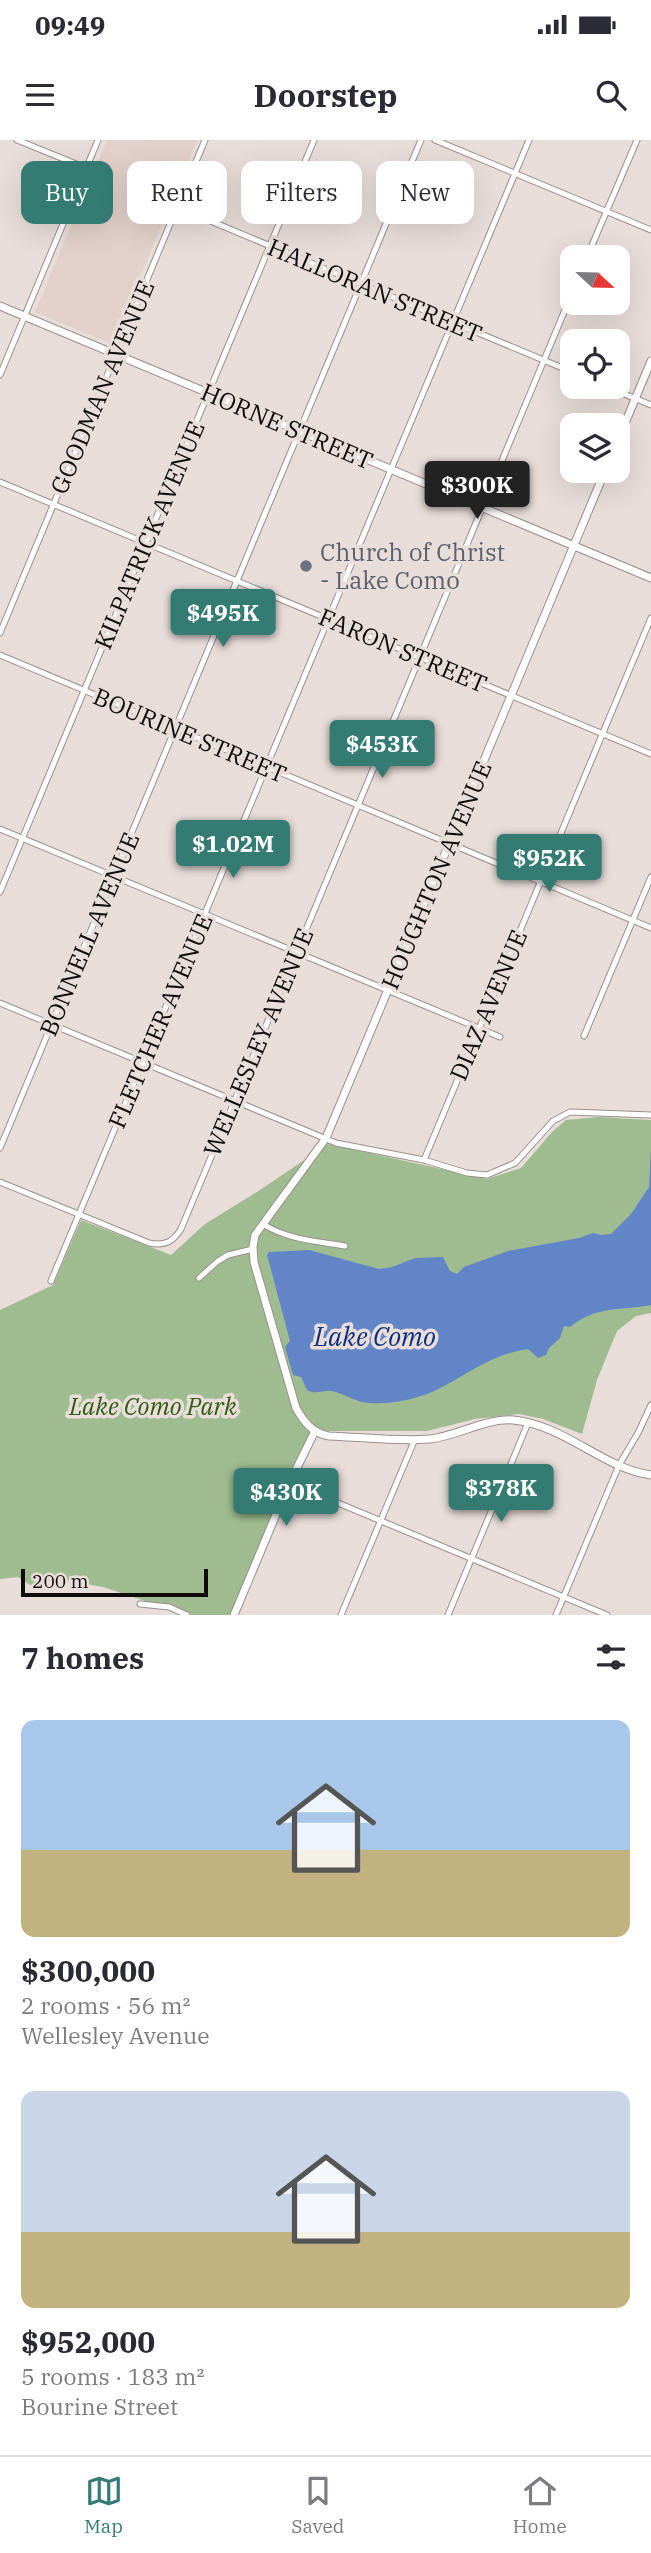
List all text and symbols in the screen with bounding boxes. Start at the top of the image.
text: 09:49 [35,8,105,42]
text: Doorstep [254,74,397,116]
icon: menu [21,76,59,114]
icon: search [592,76,630,114]
chip: Buy [21,161,113,224]
chip: Rent [127,161,227,224]
chip: Filters [241,161,362,224]
chip: New [376,161,474,224]
street label: HALLORAN STREET [263,230,487,350]
north arrow [560,245,630,315]
map controls [560,245,630,483]
street label: GOODMAN AVENUE [42,275,162,499]
button: locate [560,329,630,399]
street label: HORNE STREET [196,375,378,477]
button: layers [560,413,630,483]
street label: KILPATRICK AVENUE [86,416,212,654]
pin: $300K [428,462,526,521]
text: $300K [441,469,513,499]
place label: Church of Christ - Lake Como [320,536,505,596]
marker: Church of Christ - Lake Como [298,558,314,574]
pin: $495K [174,589,272,649]
text: $495K [187,597,259,627]
street label: FARON STREET [314,600,492,700]
street label: BOURINE STREET [88,680,292,790]
pin: $453K [333,720,431,780]
text: $453K [346,728,418,758]
street label: HOUGHTON AVENUE [373,756,499,994]
pin: $1.02M [176,820,290,880]
street label: BONNELL AVENUE [32,827,146,1041]
text: $1.02M [192,828,274,858]
pin: $952K [500,834,598,894]
text: $952K [513,842,585,872]
street label: FLETCHER AVENUE [100,909,220,1133]
street label: WELLESLEY AVENUE [195,923,321,1161]
street label: DIAZ AVENUE [442,925,534,1085]
water label: Lake Como [313,1319,436,1353]
park label: Lake Como Park [68,1390,237,1422]
pin: $378K [452,1464,550,1524]
pin: $430K [237,1468,335,1528]
text: $378K [465,1472,537,1502]
text: $430K [250,1476,322,1506]
scale bar [21,1566,208,1598]
text: 200 m [32,1569,89,1593]
text: 7 homes [21,1638,144,1677]
icon: filters [592,1638,630,1676]
icon: home [263,1765,389,1891]
text: $300,000 [21,1951,155,1990]
text: 2 rooms · 56 m² [21,1990,191,2020]
text: Wellesley Avenue [21,2020,210,2050]
icon: home [263,2136,389,2262]
text: $952,000 [21,2322,155,2361]
text: 5 rooms · 183 m² [21,2361,204,2391]
text: Bourine Street [21,2391,178,2421]
tab: Map [84,2472,123,2538]
tab: Saved [291,2472,344,2538]
tab: Home [513,2472,567,2538]

